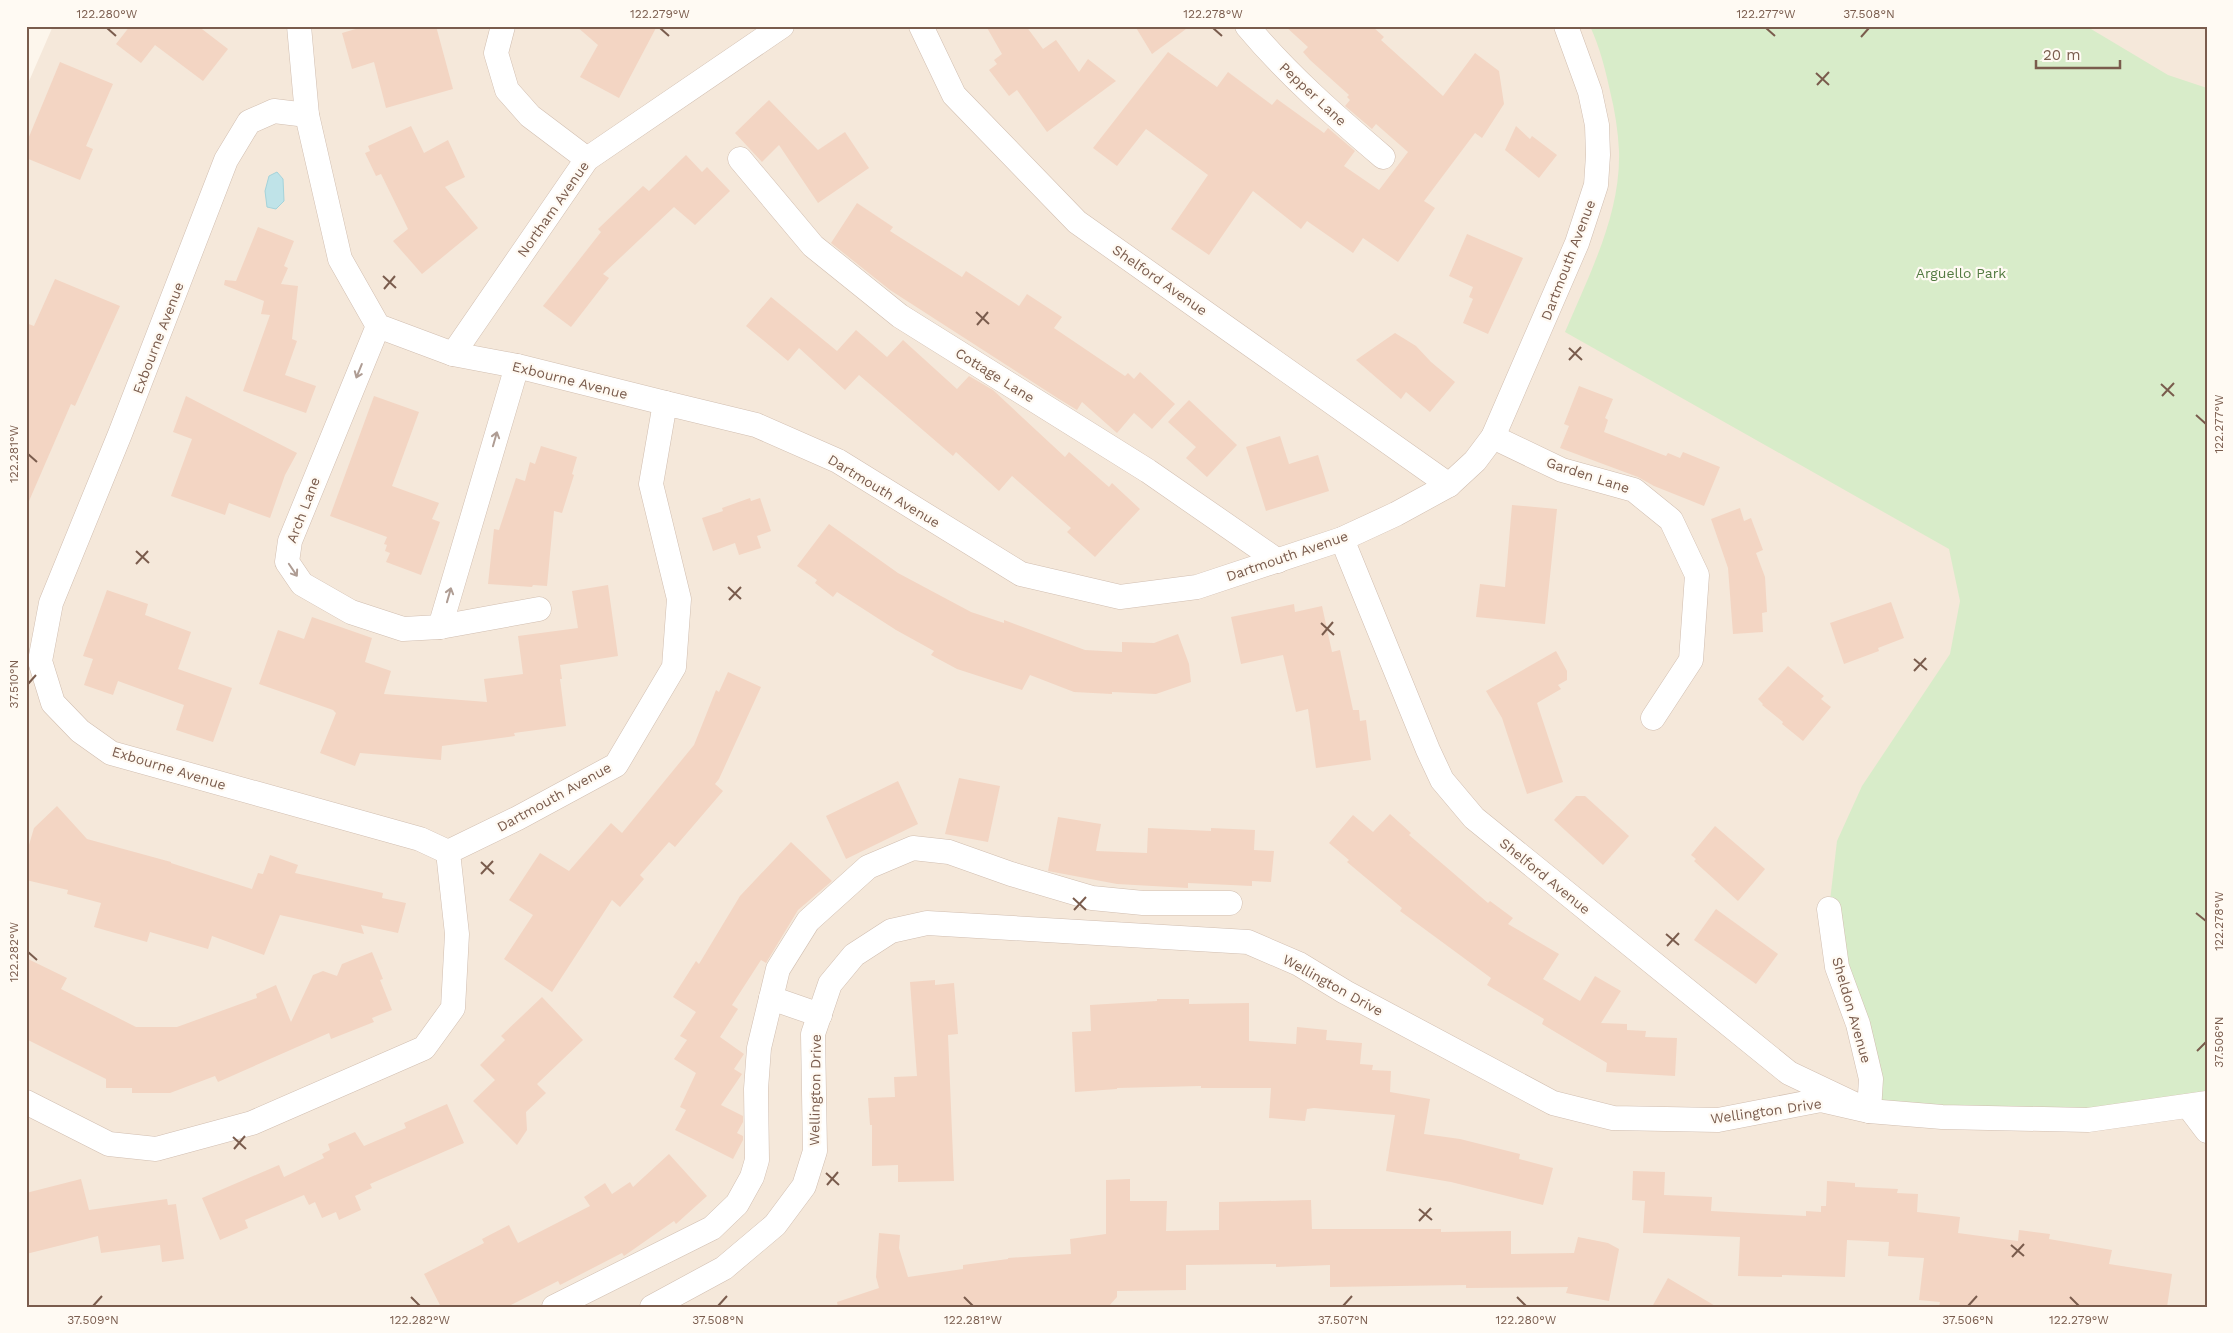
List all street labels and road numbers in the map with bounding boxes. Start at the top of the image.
street label: Pepper Lane [1276,59,1350,129]
street label: Northam Avenue [514,158,592,260]
street label: Dartmouth Avenue [1538,197,1598,323]
street label: Shelford Avenue [1110,241,1210,319]
street label: Exbourne Avenue [129,280,187,396]
street label: Cottage Lane [953,344,1037,406]
street label: Exbourne Avenue [511,358,629,402]
street label: Dartmouth Avenue [825,451,943,531]
street label: Garden Lane [1544,454,1632,496]
street label: Arch Lane [283,475,323,545]
street label: Dartmouth Avenue [1224,528,1350,584]
street label: Exbourne Avenue [110,743,228,793]
street label: Dartmouth Avenue [494,759,614,835]
street label: Shelford Avenue [1497,835,1593,917]
street label: Wellington Drive [1280,951,1386,1019]
street label: Sheldon Avenue [1829,955,1875,1065]
street label: Wellington Drive [806,1034,824,1146]
street label: Wellington Drive [1709,1095,1823,1127]

